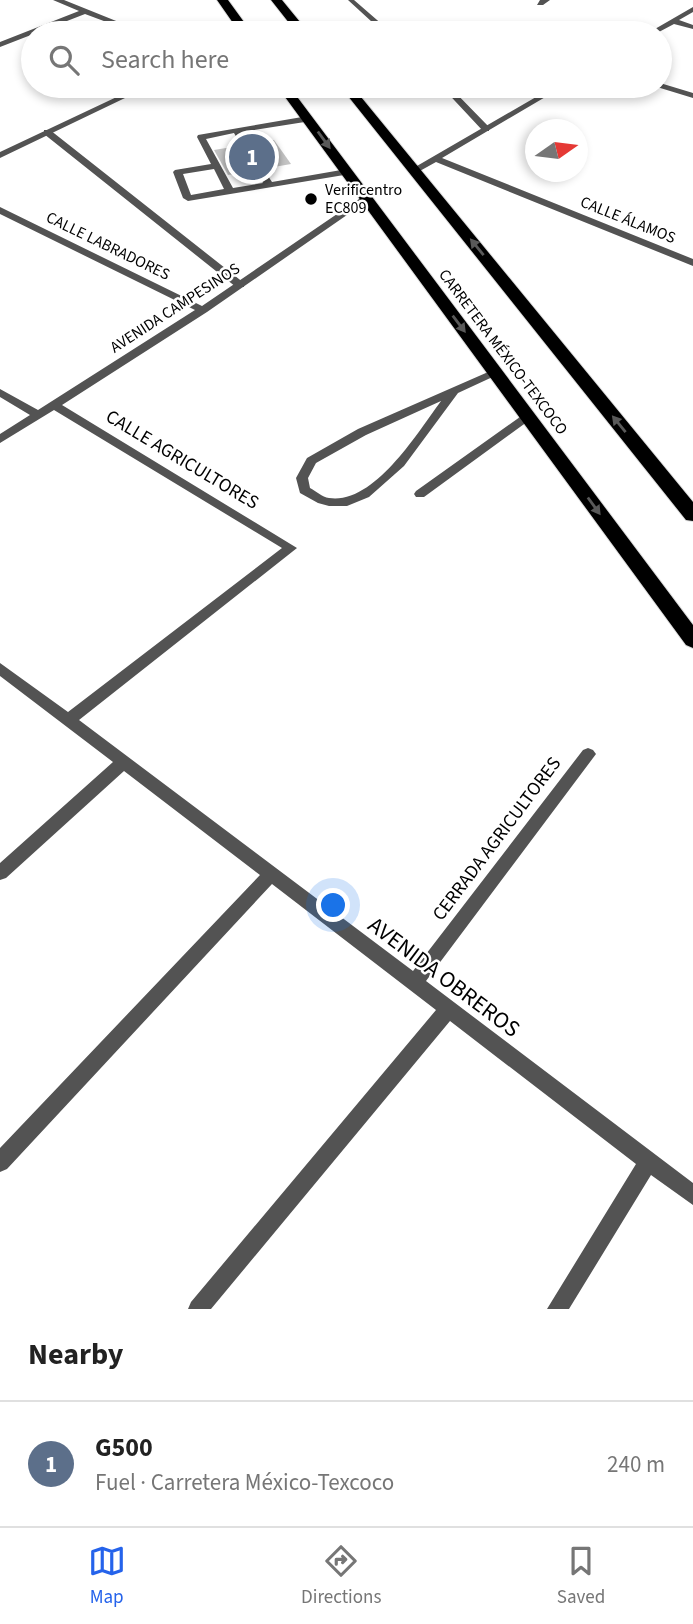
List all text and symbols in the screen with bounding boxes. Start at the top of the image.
search box [21,21,672,98]
icon: search [45,41,83,79]
text: Search here [101,41,229,78]
north arrow [525,119,588,182]
pin: 1 [229,131,275,183]
one-way arrow [317,131,331,149]
place label: Verificentro EC809 [325,179,402,219]
marker: Verificentro EC809 [303,191,319,207]
street label: CALLE ÁLAMOS [577,191,679,249]
street label: CALLE LABRADORES [42,206,174,286]
one-way arrow [469,238,484,256]
street label: AVENIDA CAMPESINOS [106,258,244,358]
street label: CARRETERA MÉXICO-TEXCOCO [433,265,573,439]
one-way arrow [451,314,466,332]
street label: CALLE AGRICULTORES [100,404,264,516]
one-way arrow [612,415,627,433]
one-way arrow [587,497,601,516]
street label: CERRADA AGRICULTORES [426,751,568,927]
your location [316,888,350,922]
street label: AVENIDA OBREROS [361,909,527,1045]
text: Nearby [28,1333,123,1376]
text: G500 [95,1429,153,1466]
text: 1 [45,1448,57,1481]
text: 240 m [607,1448,665,1481]
text: Fuel · Carretera México-Texcoco [95,1466,394,1499]
tab: Map [88,1542,126,1611]
tab: Directions [301,1542,381,1611]
tab: Saved [557,1542,605,1611]

